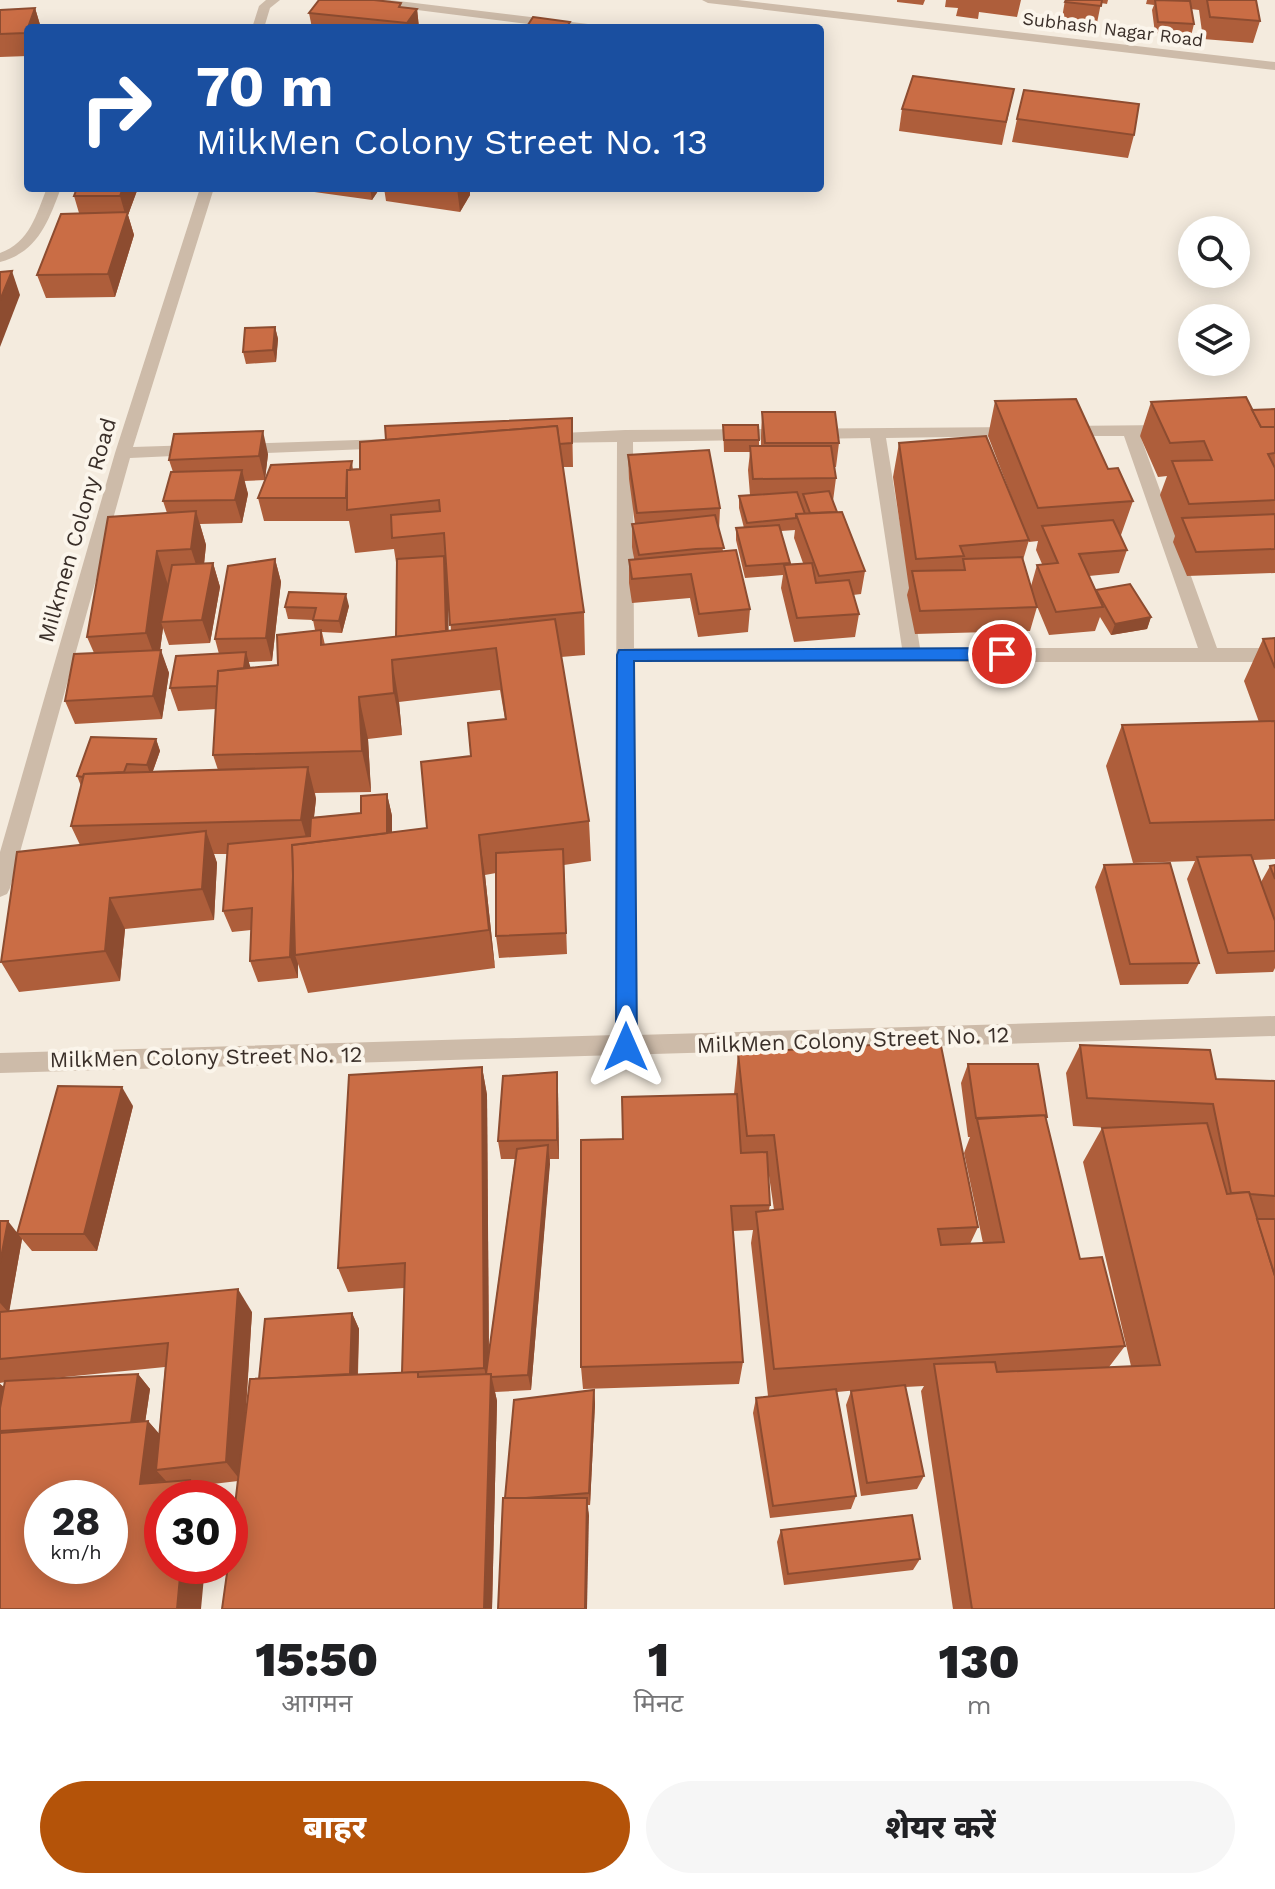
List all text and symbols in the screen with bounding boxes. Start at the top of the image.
street label: Subhash Nagar Road [1021,7,1205,51]
text: 70 m [196,54,333,120]
icon: right [64,56,168,160]
text: MilkMen Colony Street No. 13 [196,121,708,163]
map controls [1178,216,1250,376]
button: search [1178,216,1250,288]
button: layers [1178,304,1250,376]
street label: Milkmen Colony Road [33,415,121,645]
pin [968,620,1036,688]
icon: arrive [980,632,1024,676]
position arrow [584,1005,668,1089]
street label: MilkMen Colony Street No. 12 [696,1022,1010,1058]
street label: MilkMen Colony Street No. 12 [49,1042,363,1072]
speed limit sign: 30 [144,1480,248,1584]
text: 28 [52,1498,100,1545]
text: km/h [50,1540,102,1564]
text: 15:50 [255,1631,378,1688]
text: 1 [648,1631,669,1688]
text: 130 [939,1633,1020,1690]
text: आगमन [281,1688,352,1718]
text: मिनट [634,1688,683,1718]
text: m [967,1690,992,1720]
button: बाहर [40,1781,630,1873]
button: शेयर करें [646,1781,1235,1873]

